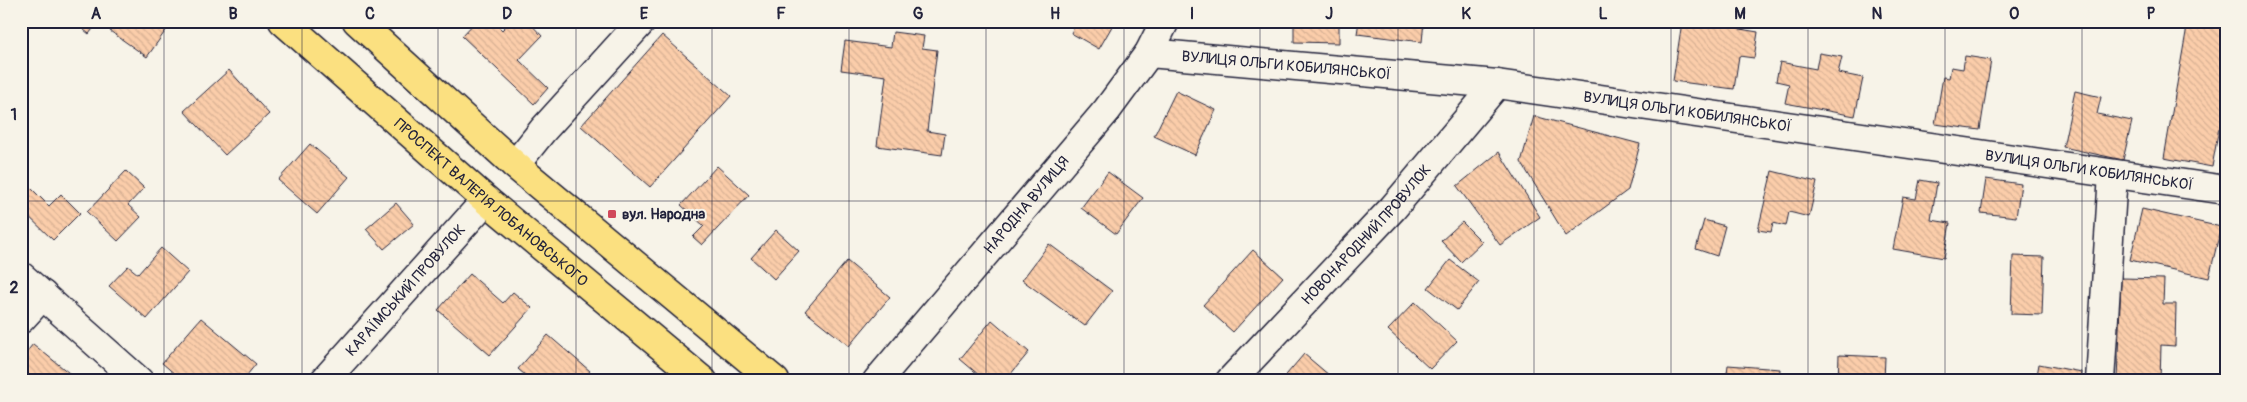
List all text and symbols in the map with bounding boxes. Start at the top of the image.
text: A [91,4,102,24]
text: B [228,4,238,24]
text: C [365,4,375,24]
text: D [502,4,512,24]
text: E [640,4,649,24]
text: F [776,4,786,24]
text: G [913,4,924,24]
text: H [1050,4,1060,24]
text: I [1190,4,1194,24]
text: J [1325,4,1333,24]
text: K [1461,4,1471,24]
text: L [1598,4,1608,24]
text: M [1734,4,1746,24]
text: N [1872,4,1883,24]
text: O [2009,4,2019,24]
text: P [2147,4,2156,24]
street label: ВУЛИЦЯ ОЛЬГИ КОБИЛЯНСЬКОЇ [1181,47,1392,85]
street label: ВУЛИЦЯ ОЛЬГИ КОБИЛЯНСЬКОЇ [1582,88,1793,137]
text: 1 [11,105,17,125]
street label: ПРОСПЕКТ ВАЛЕРІЯ ЛОБАНОВСЬКОГО [390,114,592,291]
street label: ВУЛИЦЯ ОЛЬГИ КОБИЛЯНСЬКОЇ [1984,146,2195,195]
street label: НАРОДНА ВУЛИЦЯ [980,152,1074,258]
street label: НОВОНАРОДНИЙ ПРОВУЛОК [1298,161,1436,309]
place label: вул. Народна [622,205,705,224]
marker: вул. Народна [606,208,618,220]
street label: КАРАЇМСЬКИЙ ПРОВУЛОК [342,221,470,360]
text: 2 [10,278,19,298]

